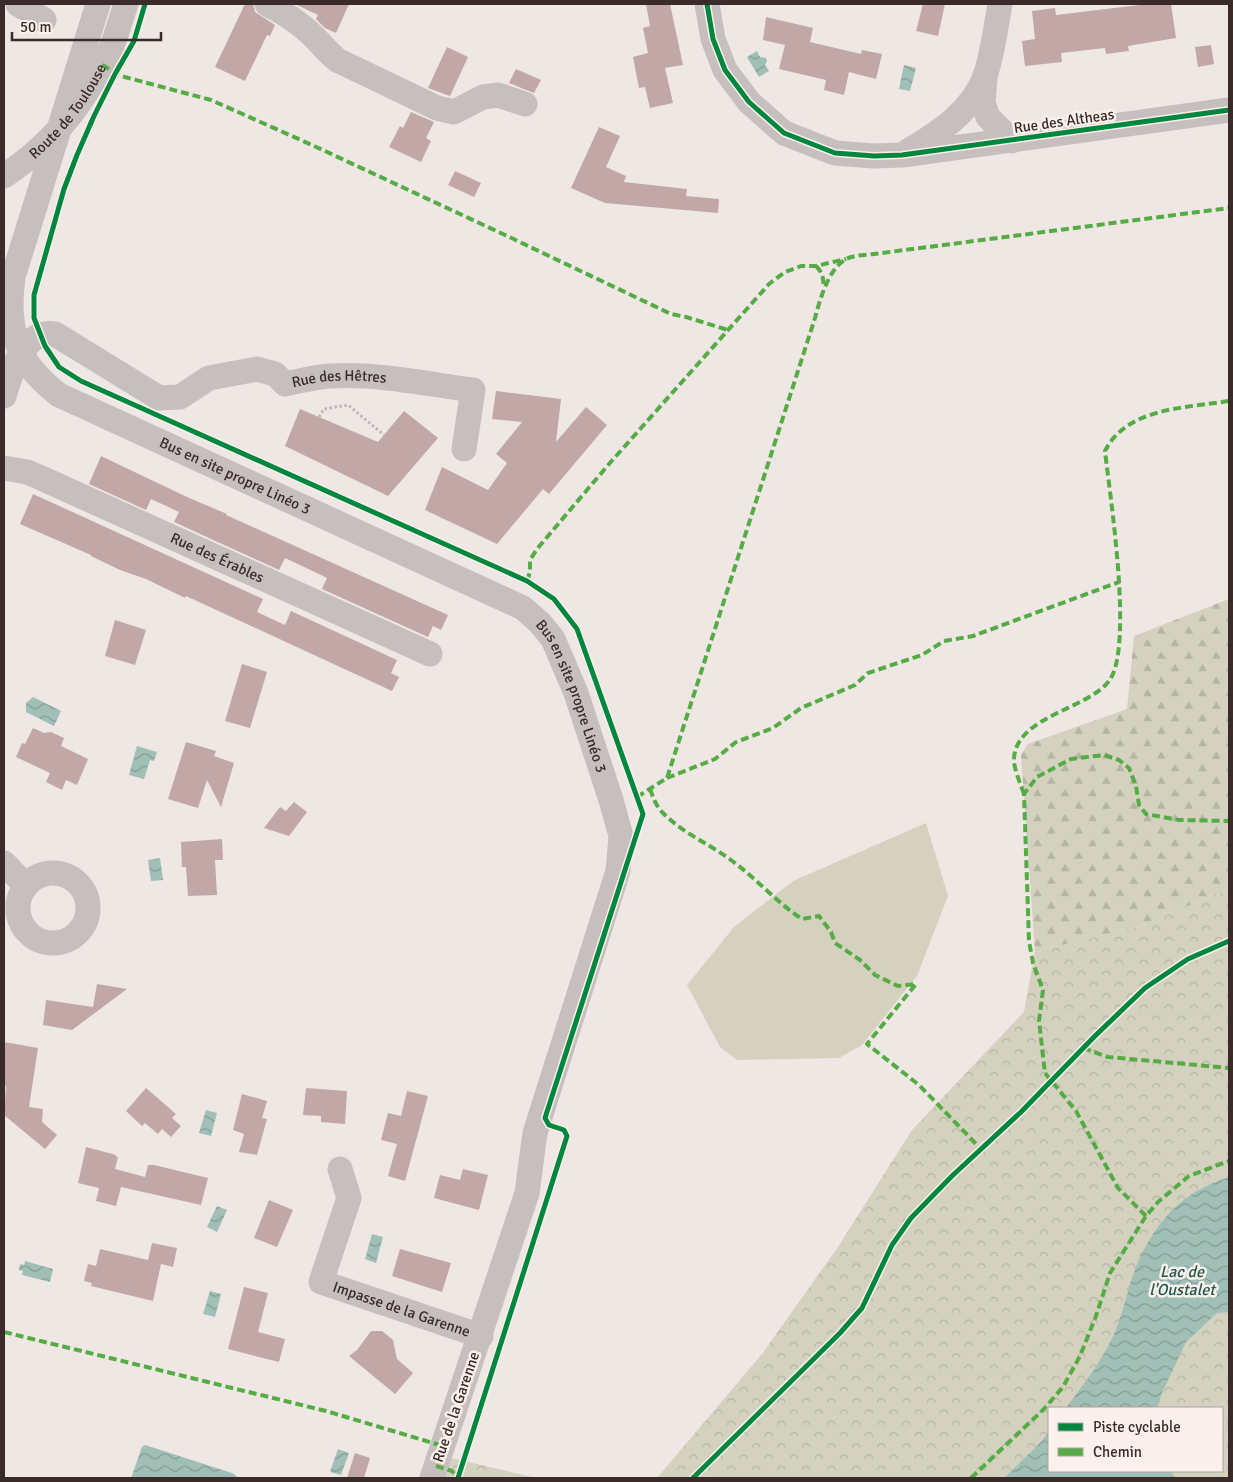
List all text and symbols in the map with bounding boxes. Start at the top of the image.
scale bar [12,10,161,42]
text: 50 m [20,18,51,36]
street label: Route de Toulouse [25,61,110,163]
street label: Rue des Altheas [1013,105,1116,137]
street label: Rue des Hêtres [290,366,388,391]
street label: Bus en site propre Linéo 3 [157,433,313,518]
street label: Rue des Érables [168,529,267,587]
street label: Bus en site propre Linéo 3 [532,616,610,775]
water label: Lac de l'Oustalet [1149,1262,1217,1300]
street label: Impasse de la Garenne [331,1278,473,1341]
street label: Rue de la Garenne [429,1349,483,1465]
legend [1048,1407,1223,1472]
text: Piste cyclable [1093,1418,1181,1436]
text: Chemin [1093,1443,1142,1461]

